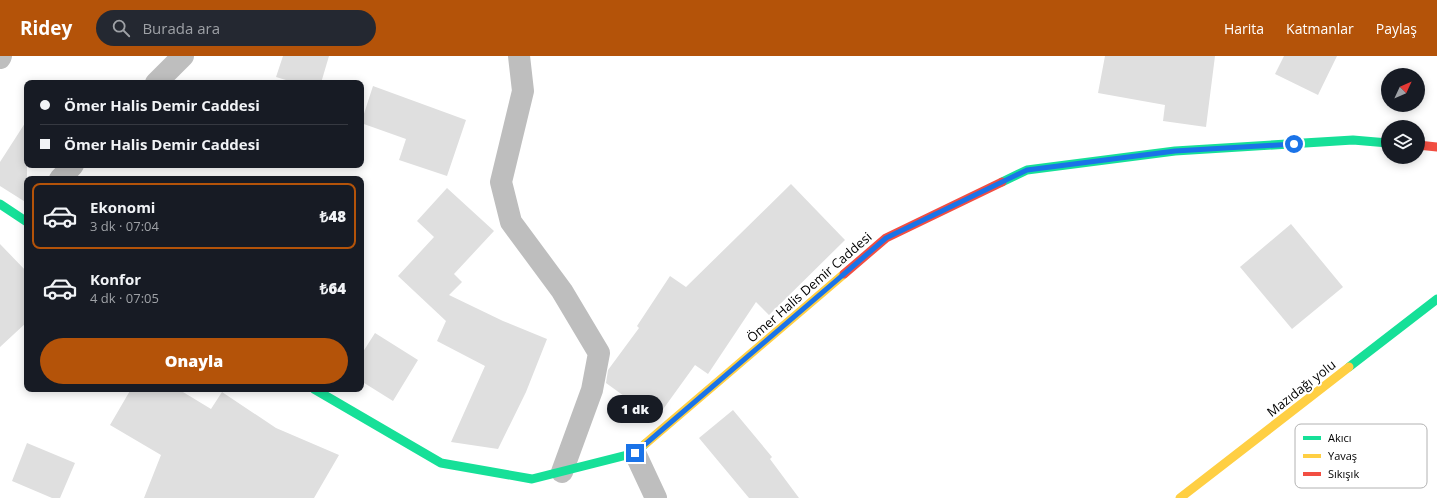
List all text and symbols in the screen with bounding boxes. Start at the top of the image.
search box [96,10,376,46]
text: Ridey [20,15,72,41]
icon: search [110,17,132,39]
text: Burada ara [142,18,220,38]
text: Harita [1224,19,1264,38]
text: Katmanlar [1286,19,1354,38]
text: Paylaş [1376,19,1417,38]
north arrow [1381,68,1425,112]
map controls [1381,68,1425,164]
text: Ömer Halis Demir Caddesi [64,95,260,115]
button: layers [1381,120,1425,164]
text: Ömer Halis Demir Caddesi [64,134,260,154]
route start [1285,135,1303,153]
text: Ekonomi [90,197,155,217]
icon: car [42,198,78,234]
text: ₺48 [320,206,346,226]
text: 3 dk · 07:04 [90,217,159,235]
street label: Ömer Halis Demir Caddesi [743,228,875,346]
text: Konfor [90,269,141,289]
icon: car [42,270,78,306]
text: ₺64 [320,278,346,298]
text: 4 dk · 07:05 [90,289,159,307]
button: Onayla [40,338,348,384]
street label: Mazıdağı yolu [1263,355,1339,421]
callout: 1 dk [607,395,663,423]
text: 1 dk [621,400,649,418]
legend [1295,424,1427,488]
text: Akıcı [1328,430,1352,445]
route end [626,444,644,462]
text: Yavaş [1328,448,1357,463]
text: Sıkışık [1328,466,1359,481]

